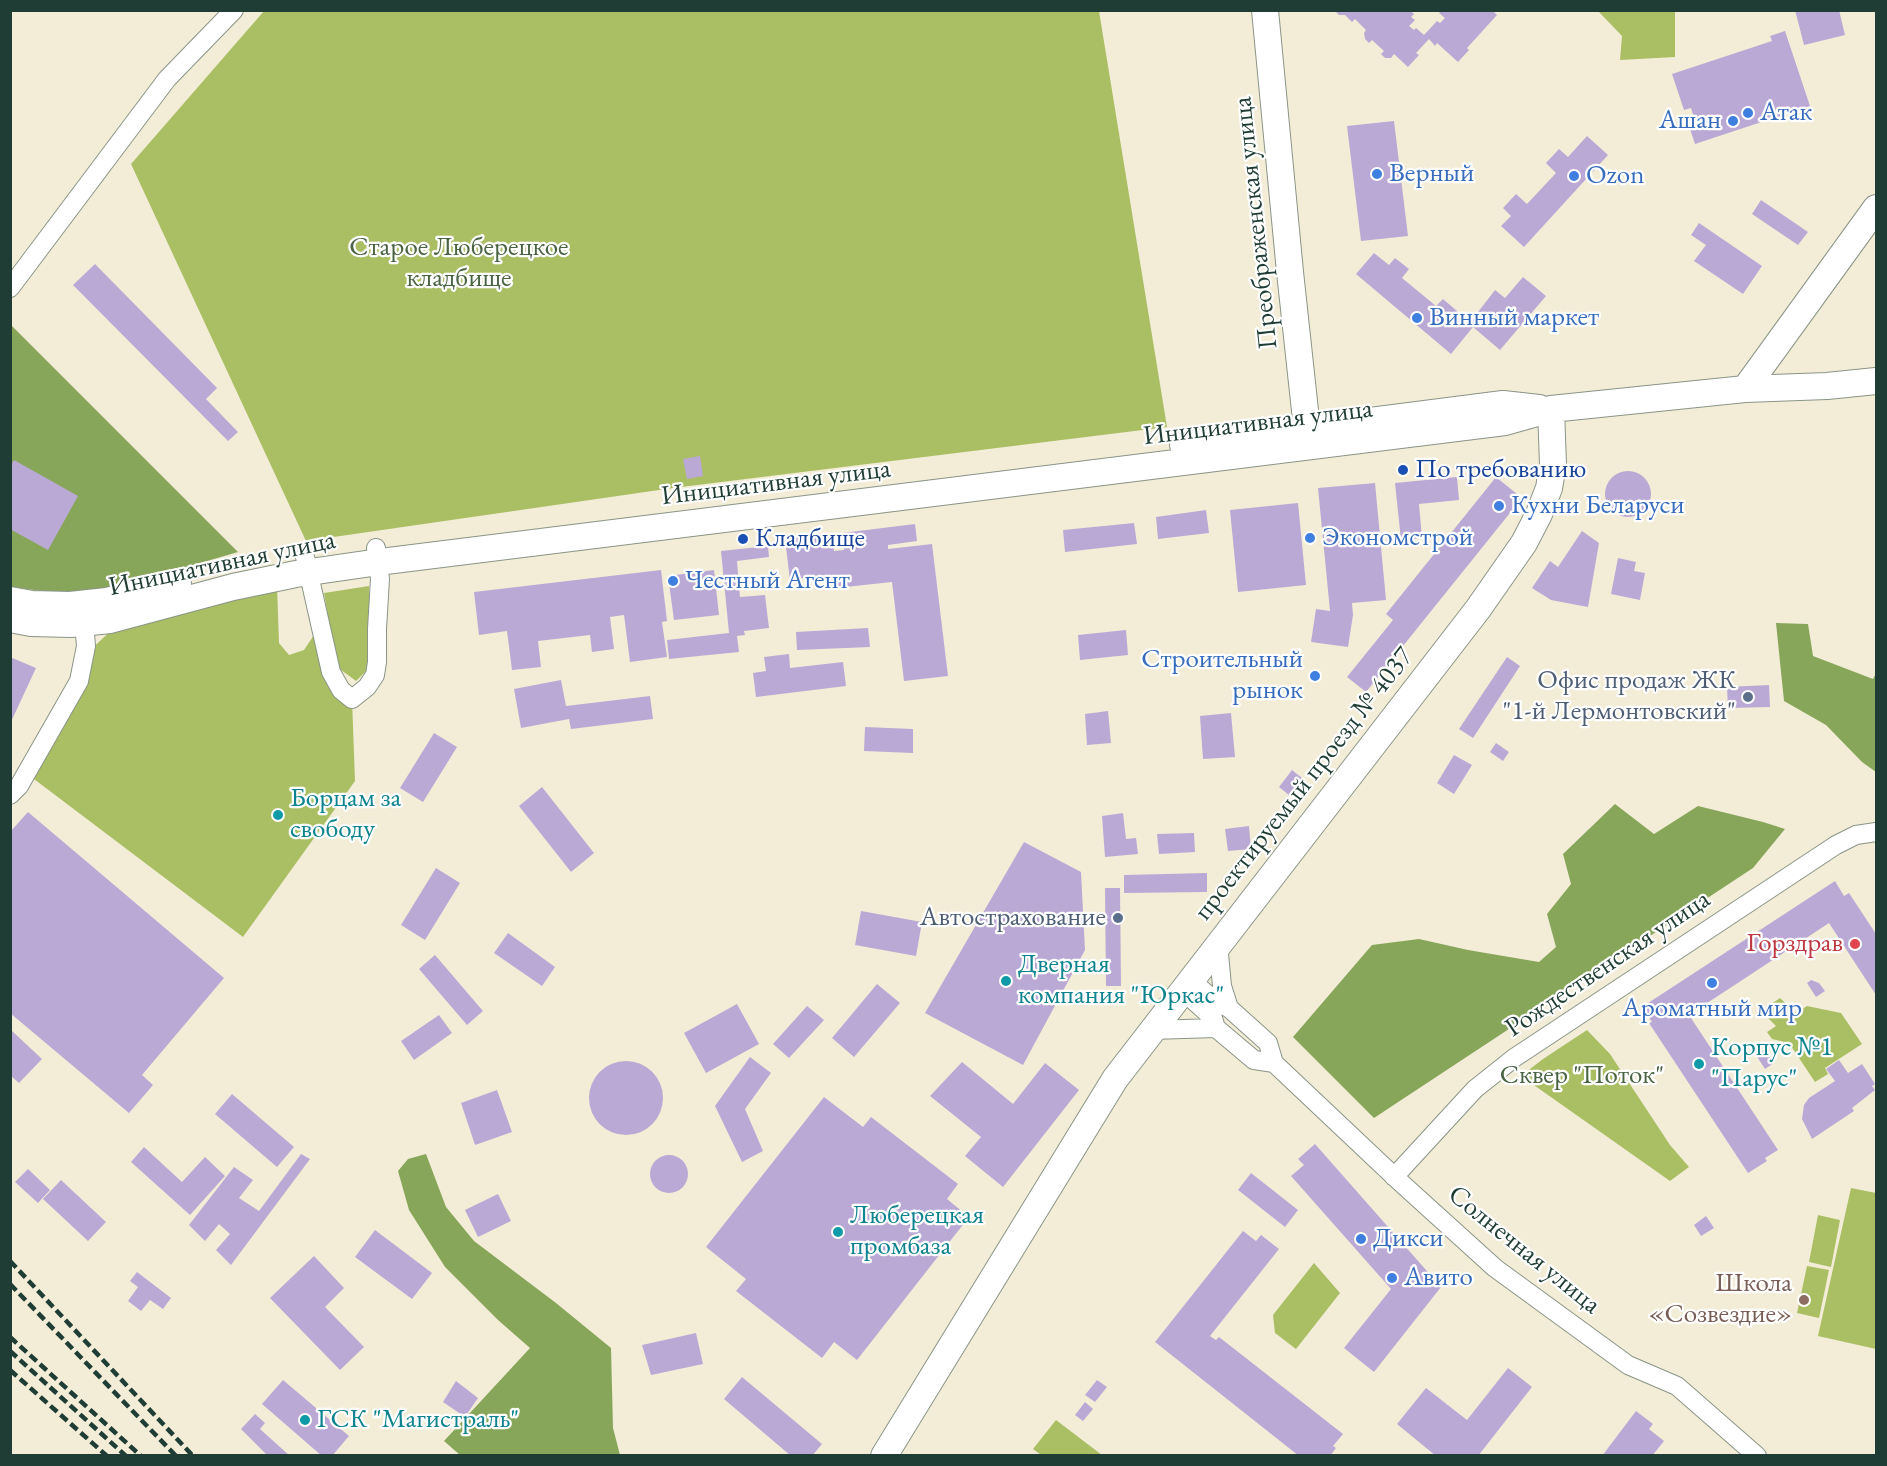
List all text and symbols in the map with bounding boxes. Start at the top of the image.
street label: Преображенская улица [1227,95,1285,351]
place label: Атак [1760,97,1812,129]
place label: Ашан [1659,105,1721,137]
marker: Атак [1741,106,1755,120]
marker: Ашан [1726,114,1740,128]
place label: Верный [1389,158,1474,190]
place label: Ozon [1586,160,1644,192]
marker: Верный [1370,167,1384,181]
marker: Ozon [1567,169,1581,183]
park label: Старое Люберецкое кладбище [349,232,569,295]
place label: Винный маркет [1429,302,1599,334]
marker: Винный маркет [1410,311,1424,325]
street label: Инициативная улица [1141,393,1375,453]
street label: Инициативная улица [659,453,893,513]
place label: По требованию [1415,454,1586,486]
marker: По требованию [1396,463,1410,477]
place label: Кухни Беларуси [1511,490,1684,522]
marker: Кухни Беларуси [1492,499,1506,513]
place label: Экономстрой [1322,522,1473,554]
place label: Кладбище [755,523,865,555]
street label: Инициативная улица [106,524,338,604]
marker: Экономстрой [1303,531,1317,545]
marker: Кладбище [736,532,750,546]
place label: Честный Агент [685,565,850,597]
marker: Честный Агент [666,574,680,588]
street label: проектируемый проезд № 4037 [1187,641,1421,927]
place label: Строительный рынок [1141,644,1303,707]
place label: Офис продаж ЖК "1-й Лермонтовский" [1503,665,1736,728]
marker: Строительный рынок [1308,669,1322,683]
marker: Офис продаж ЖК "1-й Лермонтовский" [1741,690,1755,704]
place label: Борцам за свободу [290,783,401,846]
marker: Борцам за свободу [271,808,285,822]
street label: Рождественская улица [1499,883,1717,1045]
place label: Автострахование [920,902,1106,934]
marker: Автострахование [1111,911,1125,925]
place label: Горздрав [1747,928,1843,960]
marker: Горздрав [1848,937,1862,951]
place label: Дверная компания "Юркас" [1018,949,1224,1012]
marker: Дверная компания "Юркас" [999,974,1013,988]
marker: Ароматный мир [1705,976,1719,990]
place label: Ароматный мир [1622,993,1802,1025]
place label: Корпус №1 "Парус" [1711,1032,1833,1095]
marker: Корпус №1 "Парус" [1692,1057,1706,1071]
park label: Сквер "Поток" [1500,1060,1664,1092]
street label: Солнечная улица [1441,1179,1607,1321]
place label: Люберецкая промбаза [850,1200,984,1263]
place label: Дикси [1373,1223,1443,1255]
marker: Люберецкая промбаза [831,1225,845,1239]
marker: Дикси [1354,1232,1368,1246]
place label: Авито [1404,1262,1473,1294]
place label: Школа «Созвездие» [1648,1268,1792,1331]
marker: Авито [1385,1271,1399,1285]
marker: Школа «Созвездие» [1797,1293,1811,1307]
place label: ГСК "Магистраль" [317,1404,519,1436]
marker: ГСК "Магистраль" [298,1413,312,1427]

